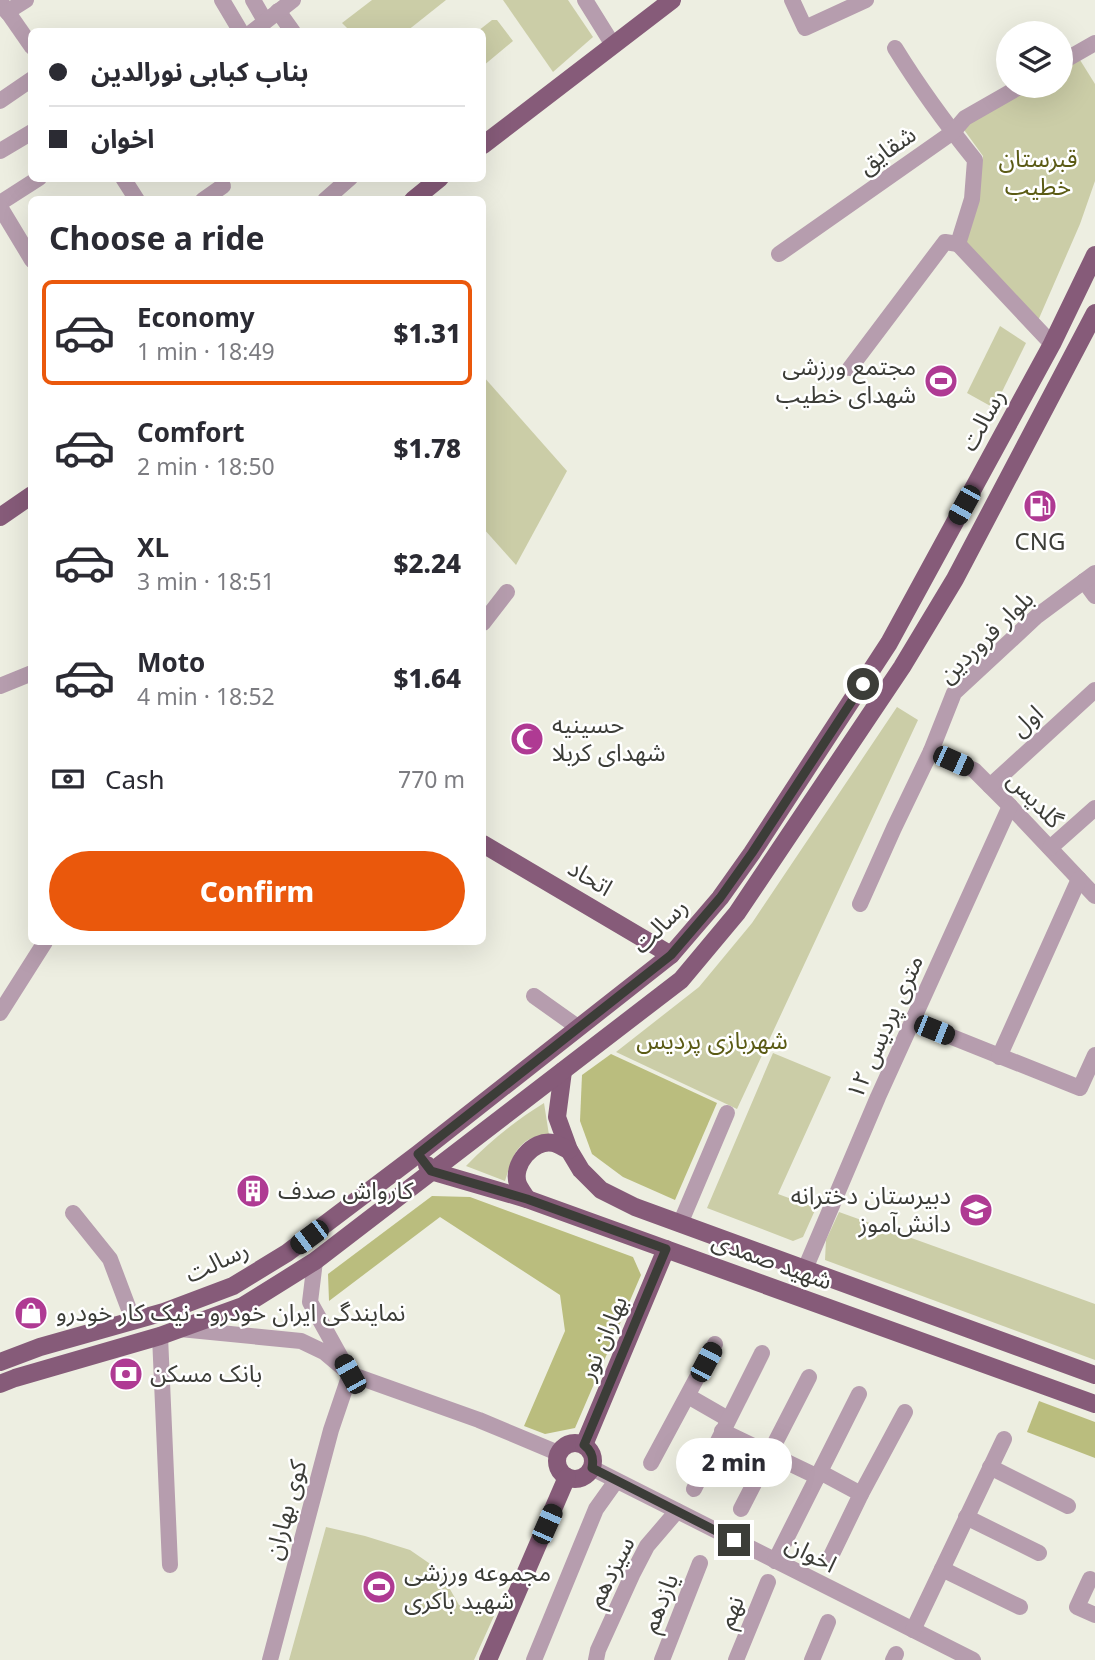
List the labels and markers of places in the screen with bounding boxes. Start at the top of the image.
place label: مجتمع ورزشی شهدای خطیب [776,349,916,410]
sports icon: مجتمع ورزشی شهدای خطیب [922,362,960,400]
fuel station icon: CNG [1021,487,1059,525]
place label: CNG [1015,524,1065,557]
place label: حسینیه شهدای کربلا [552,707,665,768]
mosque icon: حسینیه شهدای کربلا [508,720,546,758]
building icon: کارواش صدف [234,1172,272,1210]
place label: کارواش صدف [278,1173,415,1206]
place label: دبیرستان دخترانه دانش‌آموز [791,1178,951,1239]
school or university icon: دبیرستان دخترانه دانش‌آموز [957,1191,995,1229]
shop icon: نمایندگی ایران خودرو - نیک کار خودرو [12,1294,50,1332]
place label: نمایندگی ایران خودرو - نیک کار خودرو [56,1295,406,1328]
bank icon: بانک مسکن [107,1355,145,1393]
place label: بانک مسکن [150,1356,262,1389]
place label: مجموعه ورزشی شهید باکری [404,1555,551,1616]
sports icon: مجموعه ورزشی شهید باکری [360,1568,398,1606]

